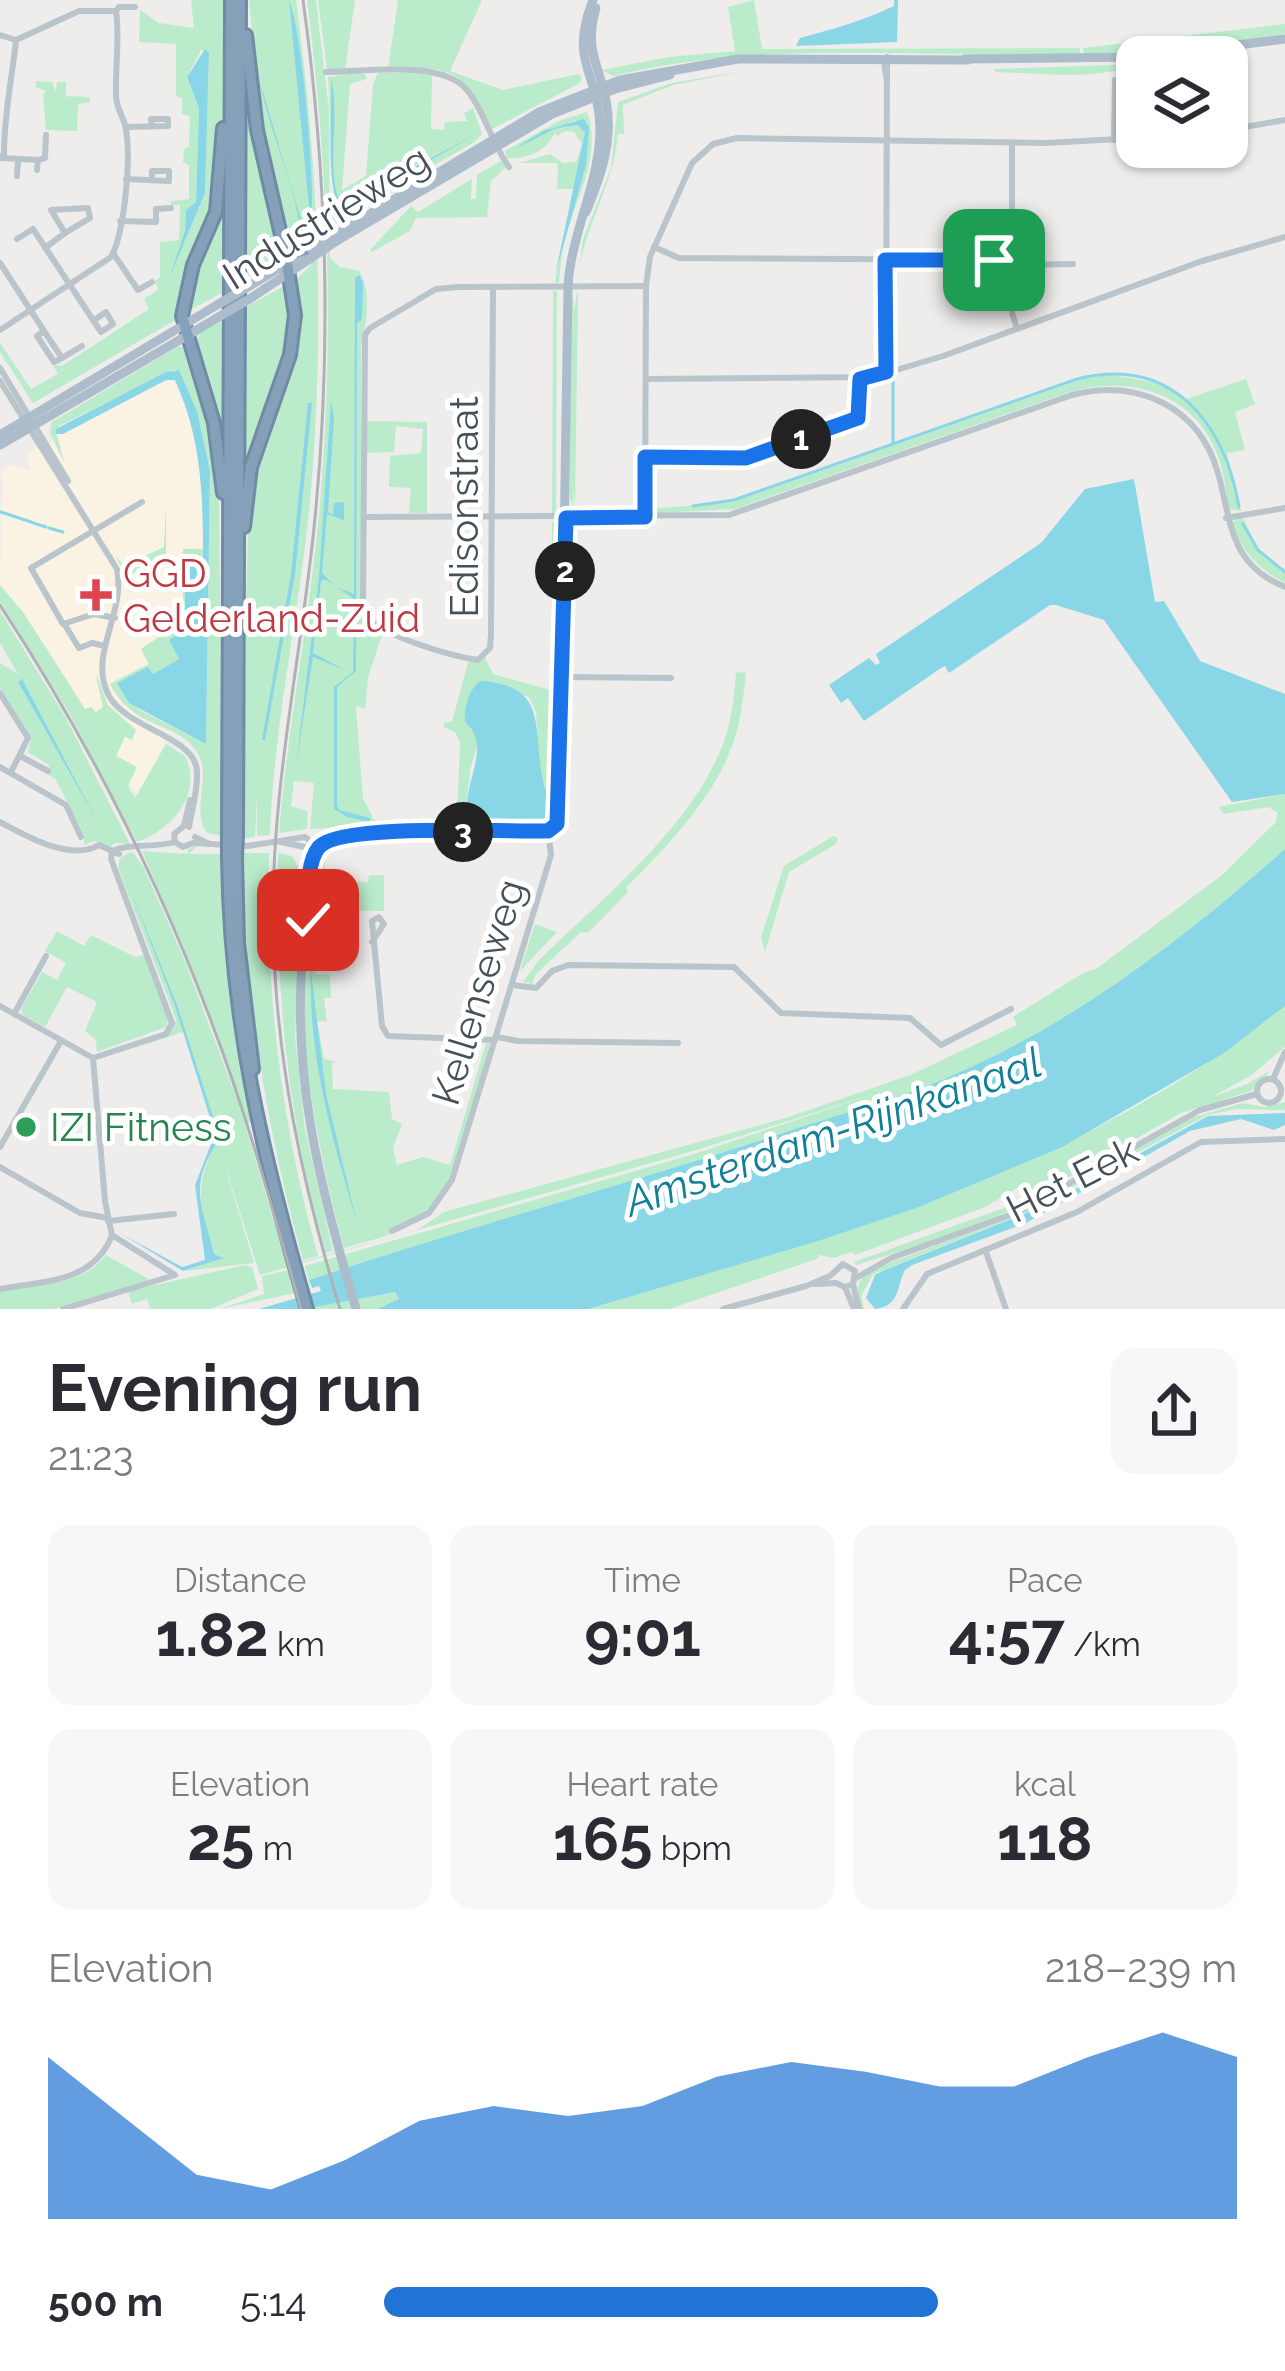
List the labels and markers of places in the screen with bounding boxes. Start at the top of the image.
pin [943,209,1045,311]
pin: 1 [771,409,831,469]
pin: 2 [535,541,595,601]
place label: GGD Gelderland-Zuid [123,550,420,641]
marker: GGD Gelderland-Zuid [80,579,112,611]
pin: 3 [433,802,493,862]
pin [257,869,359,971]
place label: IZI Fitness [50,1104,232,1150]
marker: IZI Fitness [13,1114,39,1140]

